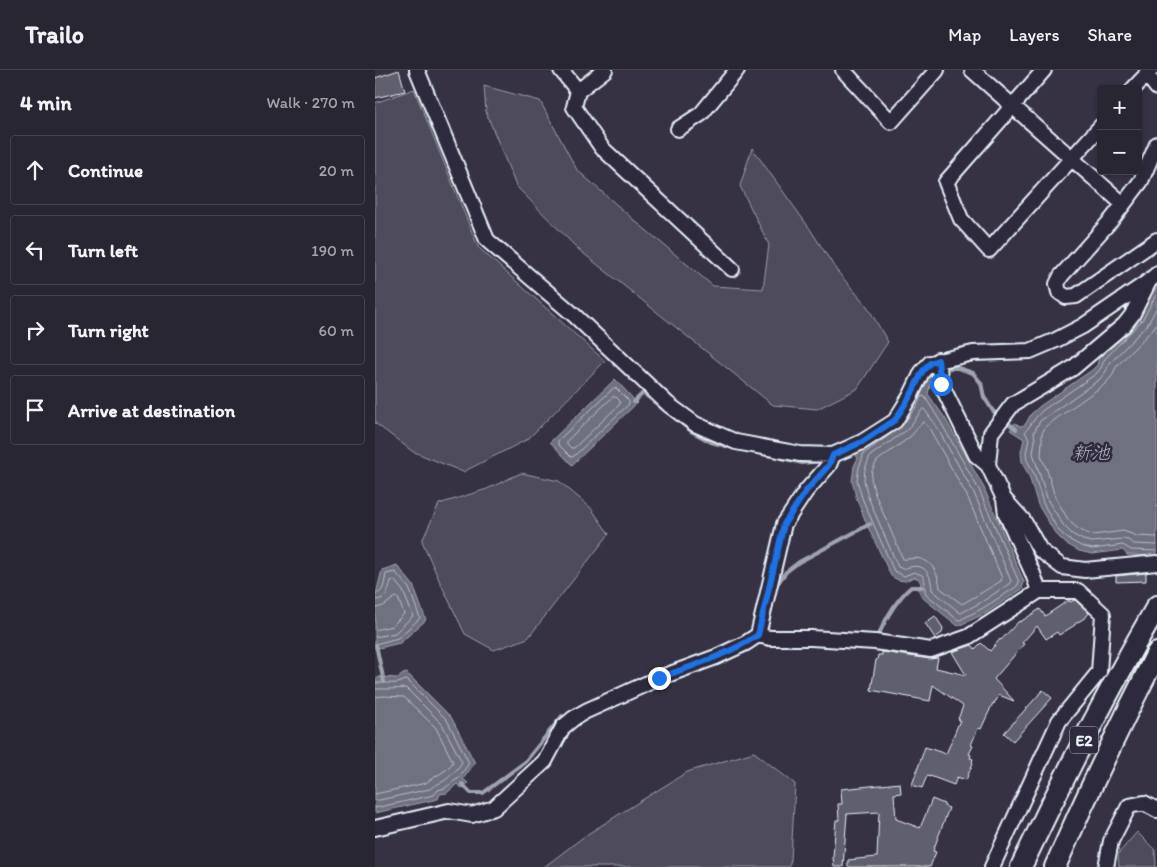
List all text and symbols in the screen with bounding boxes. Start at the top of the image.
text: Trailo [25,20,84,49]
text: Map [948,24,981,46]
text: Layers [1009,24,1059,46]
text: Share [1087,24,1132,46]
map controls [1097,85,1142,175]
button: + [1097,85,1142,130]
text: 4 min [20,90,72,115]
text: Walk · 270 m [267,93,355,112]
button: − [1097,130,1142,175]
icon: ahead [21,156,49,184]
text: Continue [68,159,143,182]
text: 20 m [319,161,354,180]
icon: left [21,236,49,264]
text: Turn left [68,239,138,262]
text: 190 m [311,241,354,260]
icon: right [21,316,49,344]
text: Turn right [68,319,149,342]
text: 60 m [319,321,354,340]
route start [930,373,953,396]
icon: arrive [21,396,49,424]
text: Arrive at destination [68,399,235,422]
water label: 新池 [1072,441,1111,464]
route end [648,667,671,690]
road number: E2 [1070,726,1098,754]

